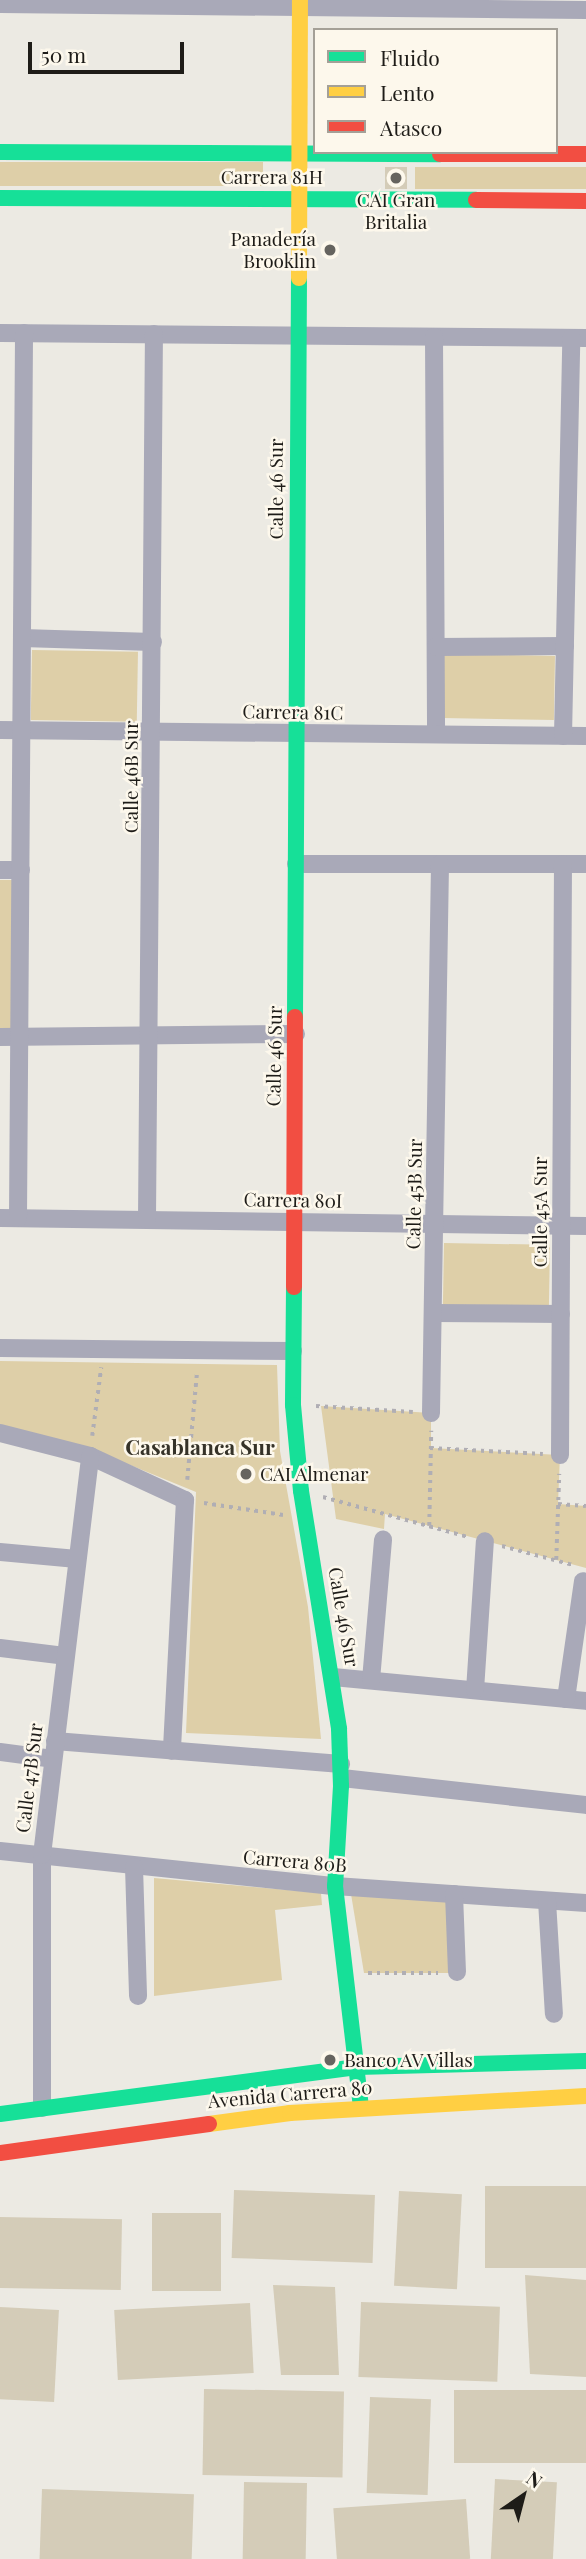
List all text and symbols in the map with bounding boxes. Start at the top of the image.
scale bar [32,28,187,72]
legend [313,28,558,154]
text: 50 m [41,40,86,68]
text: Fluido [380,43,440,71]
text: Lento [380,78,434,106]
text: Atasco [380,113,442,141]
street label: Carrera 81H [221,166,323,188]
marker: CAI Gran Britalia [388,170,404,186]
place label: CAI Gran Britalia [357,189,435,233]
place label: Panadería Brooklin [231,228,316,272]
marker: Panadería Brooklin [322,242,338,258]
street label: Calle 46 Sur [265,438,287,540]
street label: Carrera 81C [242,700,344,724]
street label: Calle 46B Sur [120,720,142,834]
street label: Calle 46 Sur [262,1005,286,1107]
street label: Calle 45B Sur [402,1138,426,1250]
street label: Calle 45A Sur [529,1156,551,1268]
street label: Carrera 80I [243,1188,343,1212]
district label: Casablanca Sur [125,1433,275,1459]
place label: CAI Almenar [260,1463,369,1485]
marker: CAI Almenar [238,1466,254,1482]
street label: Calle 46 Sur [324,1565,364,1669]
street label: Calle 47B Sur [11,1722,47,1834]
street label: Carrera 80B [242,1845,348,1877]
place label: Banco AV Villas [344,2049,475,2071]
marker: Banco AV Villas [322,2052,338,2068]
street label: Avenida Carrera 80 [207,2075,373,2113]
north arrow [488,2461,558,2531]
text: N [522,2464,548,2493]

